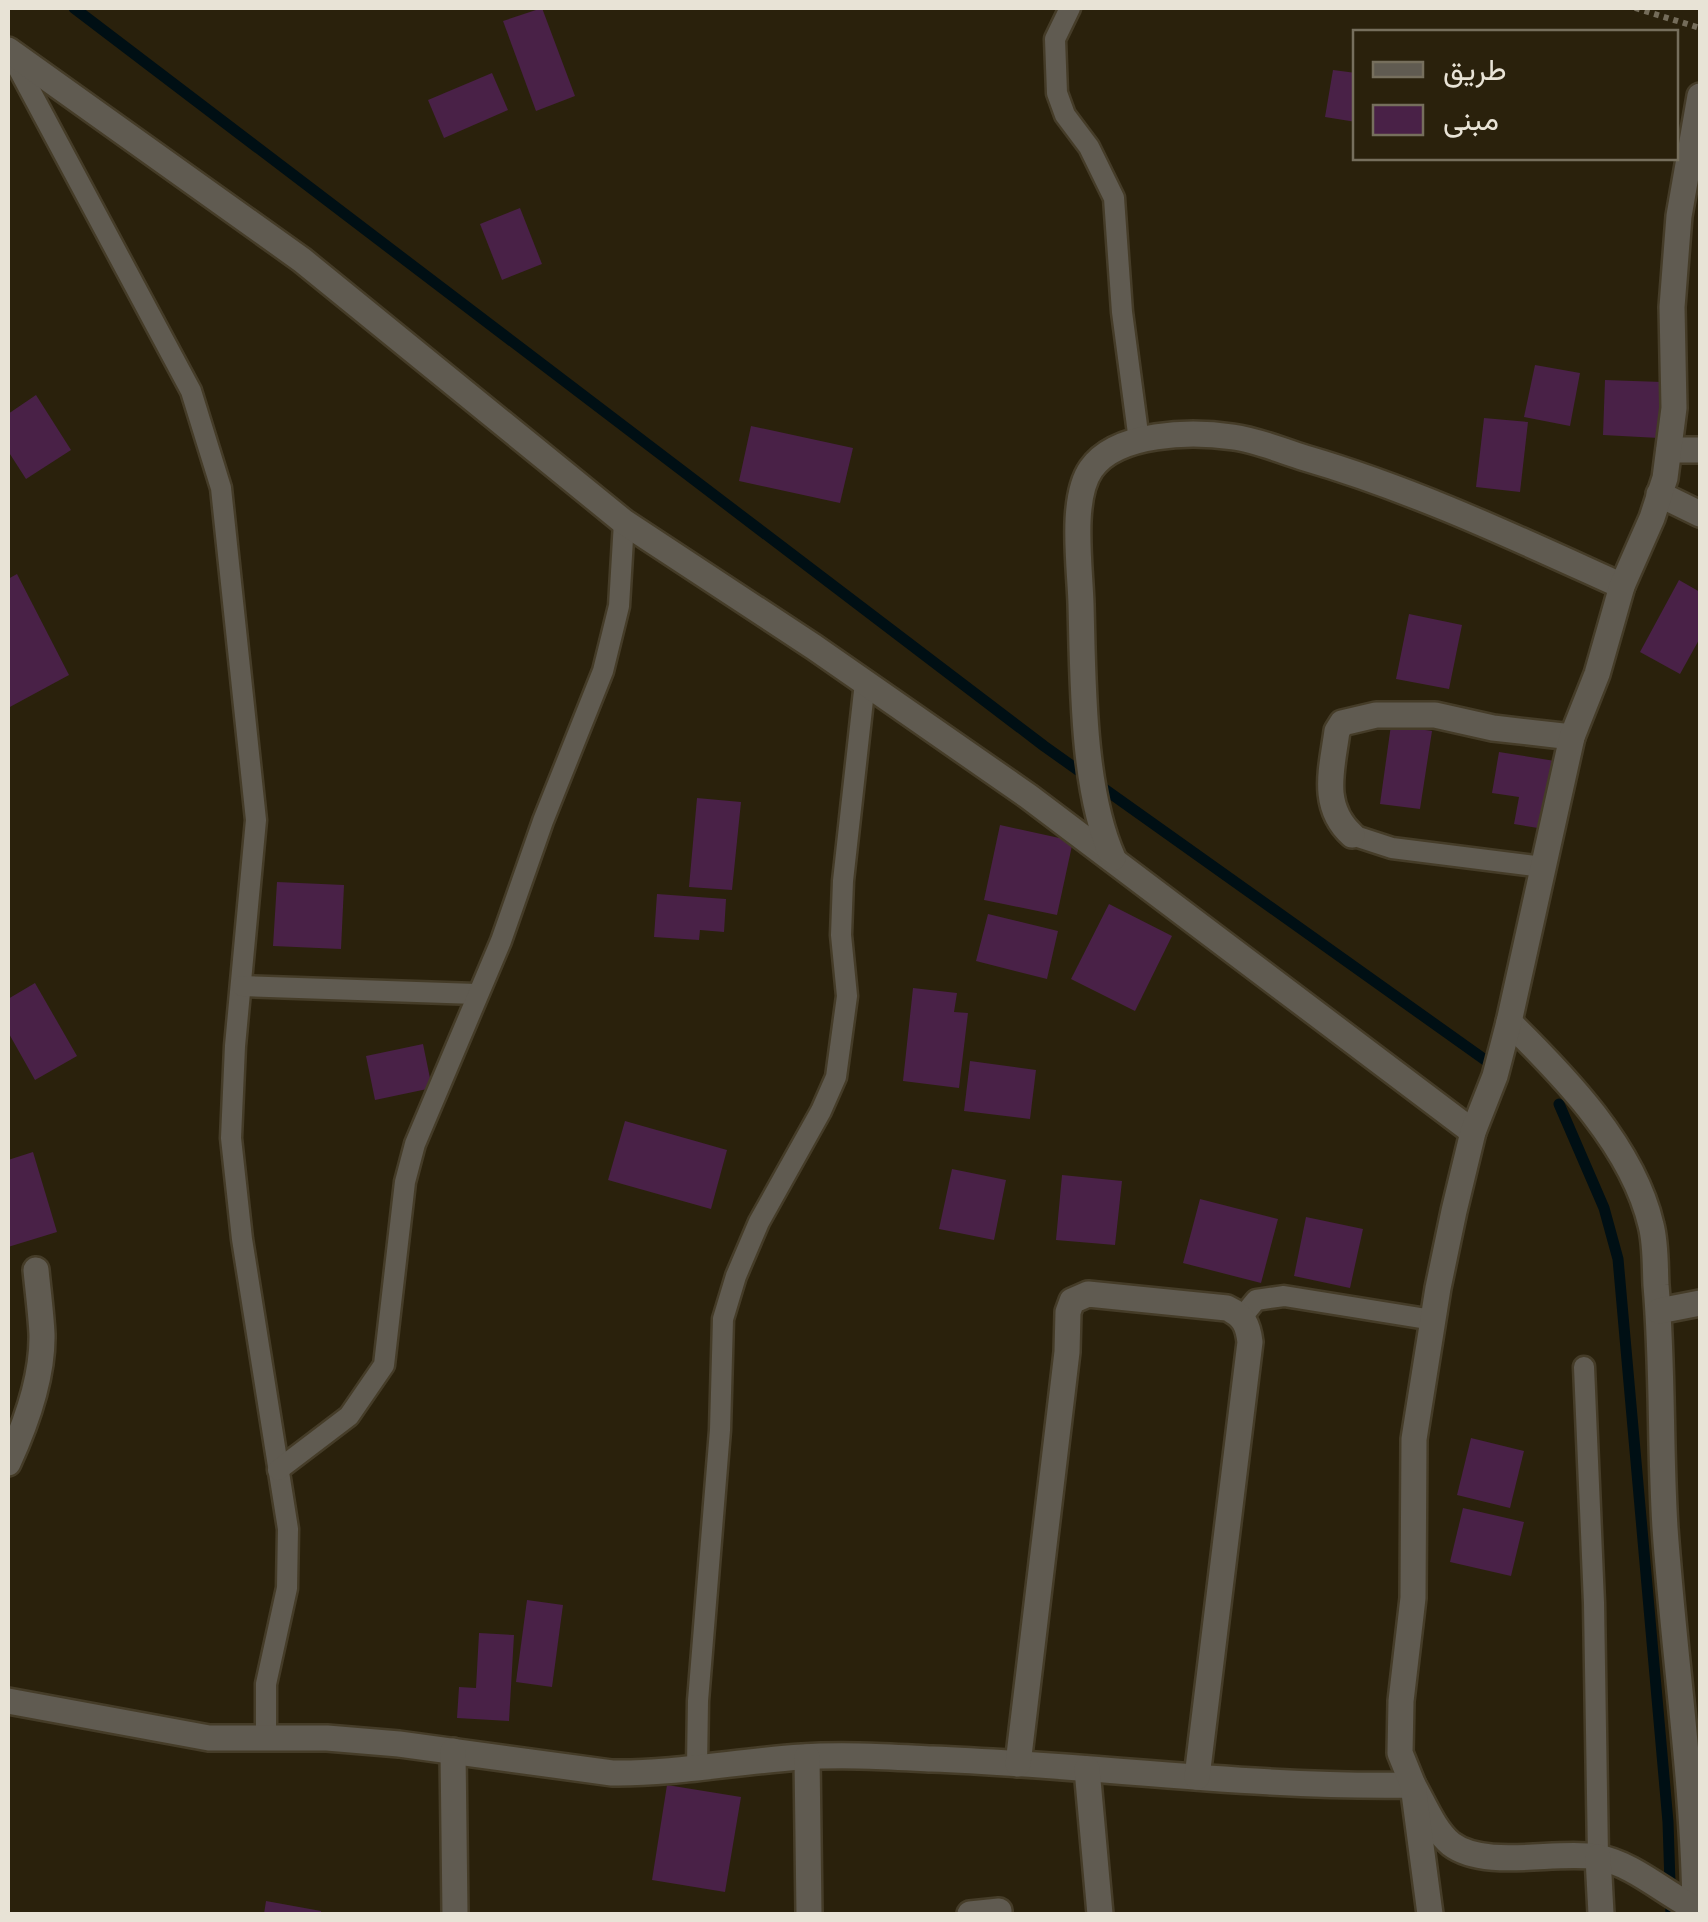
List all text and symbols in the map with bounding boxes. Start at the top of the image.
legend [1353,30,1678,160]
text: طريق [1443,48,1507,91]
text: مبنى [1443,98,1499,141]

